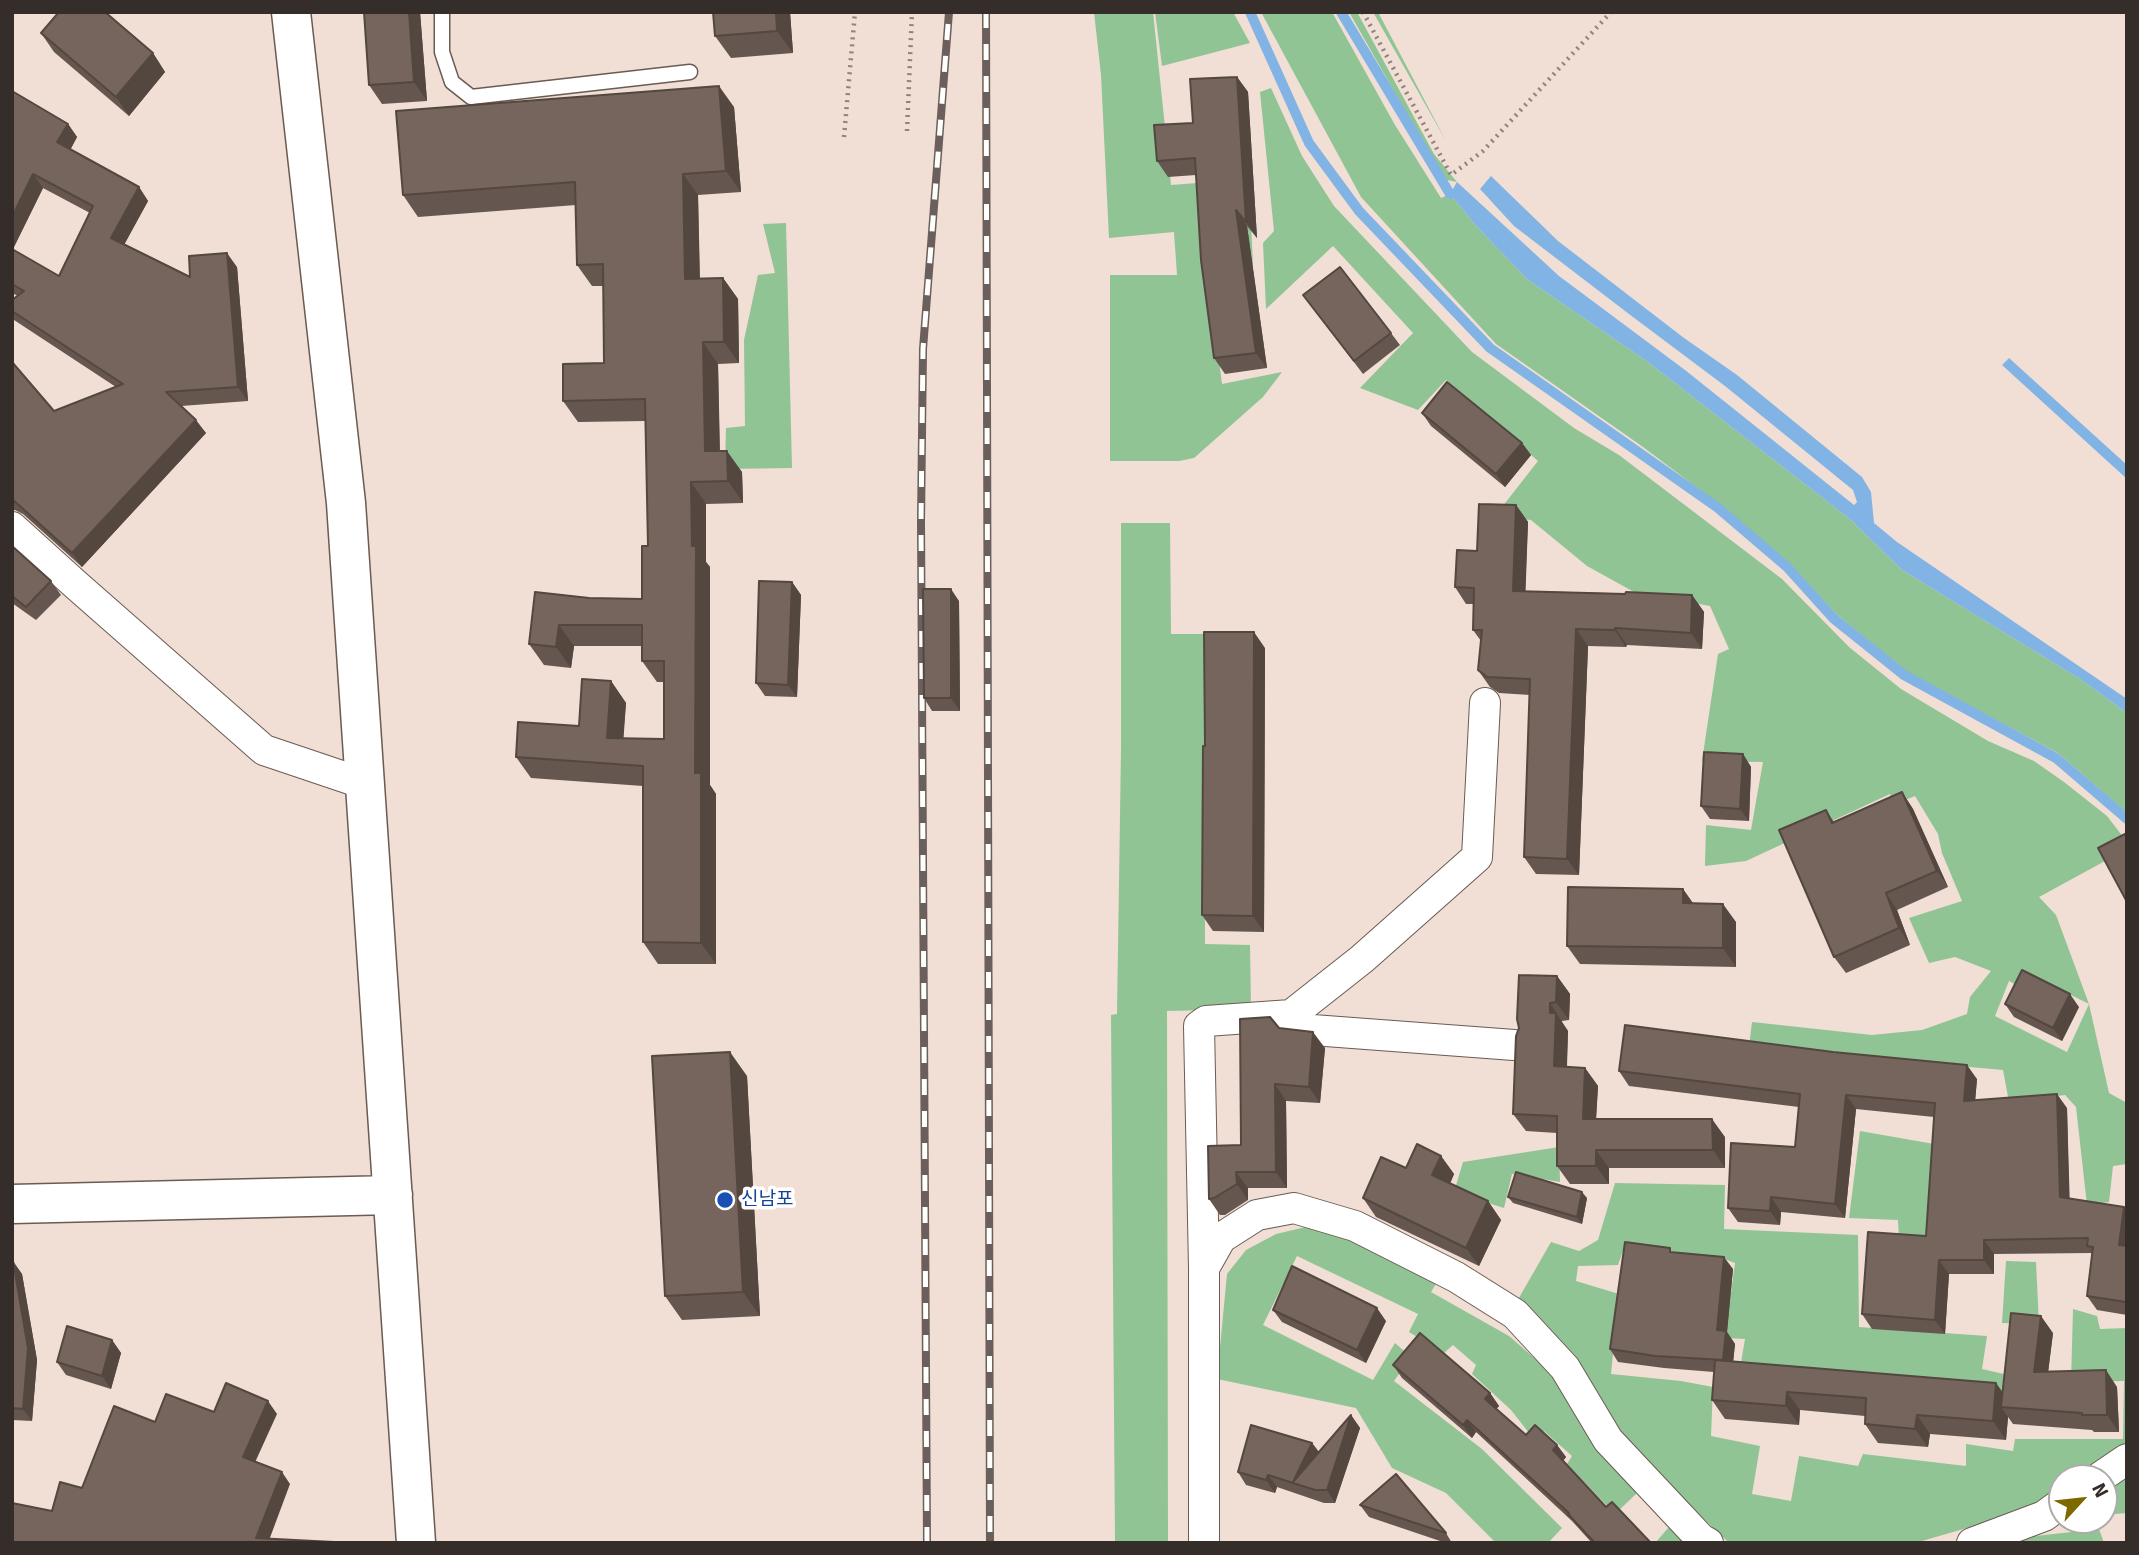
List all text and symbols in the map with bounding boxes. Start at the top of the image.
place label: 신남포 [741,1189,793,1211]
marker: 신남포 [715,1190,735,1210]
north arrow [2048,1464,2118,1534]
text: N [2086,1479,2114,1502]

